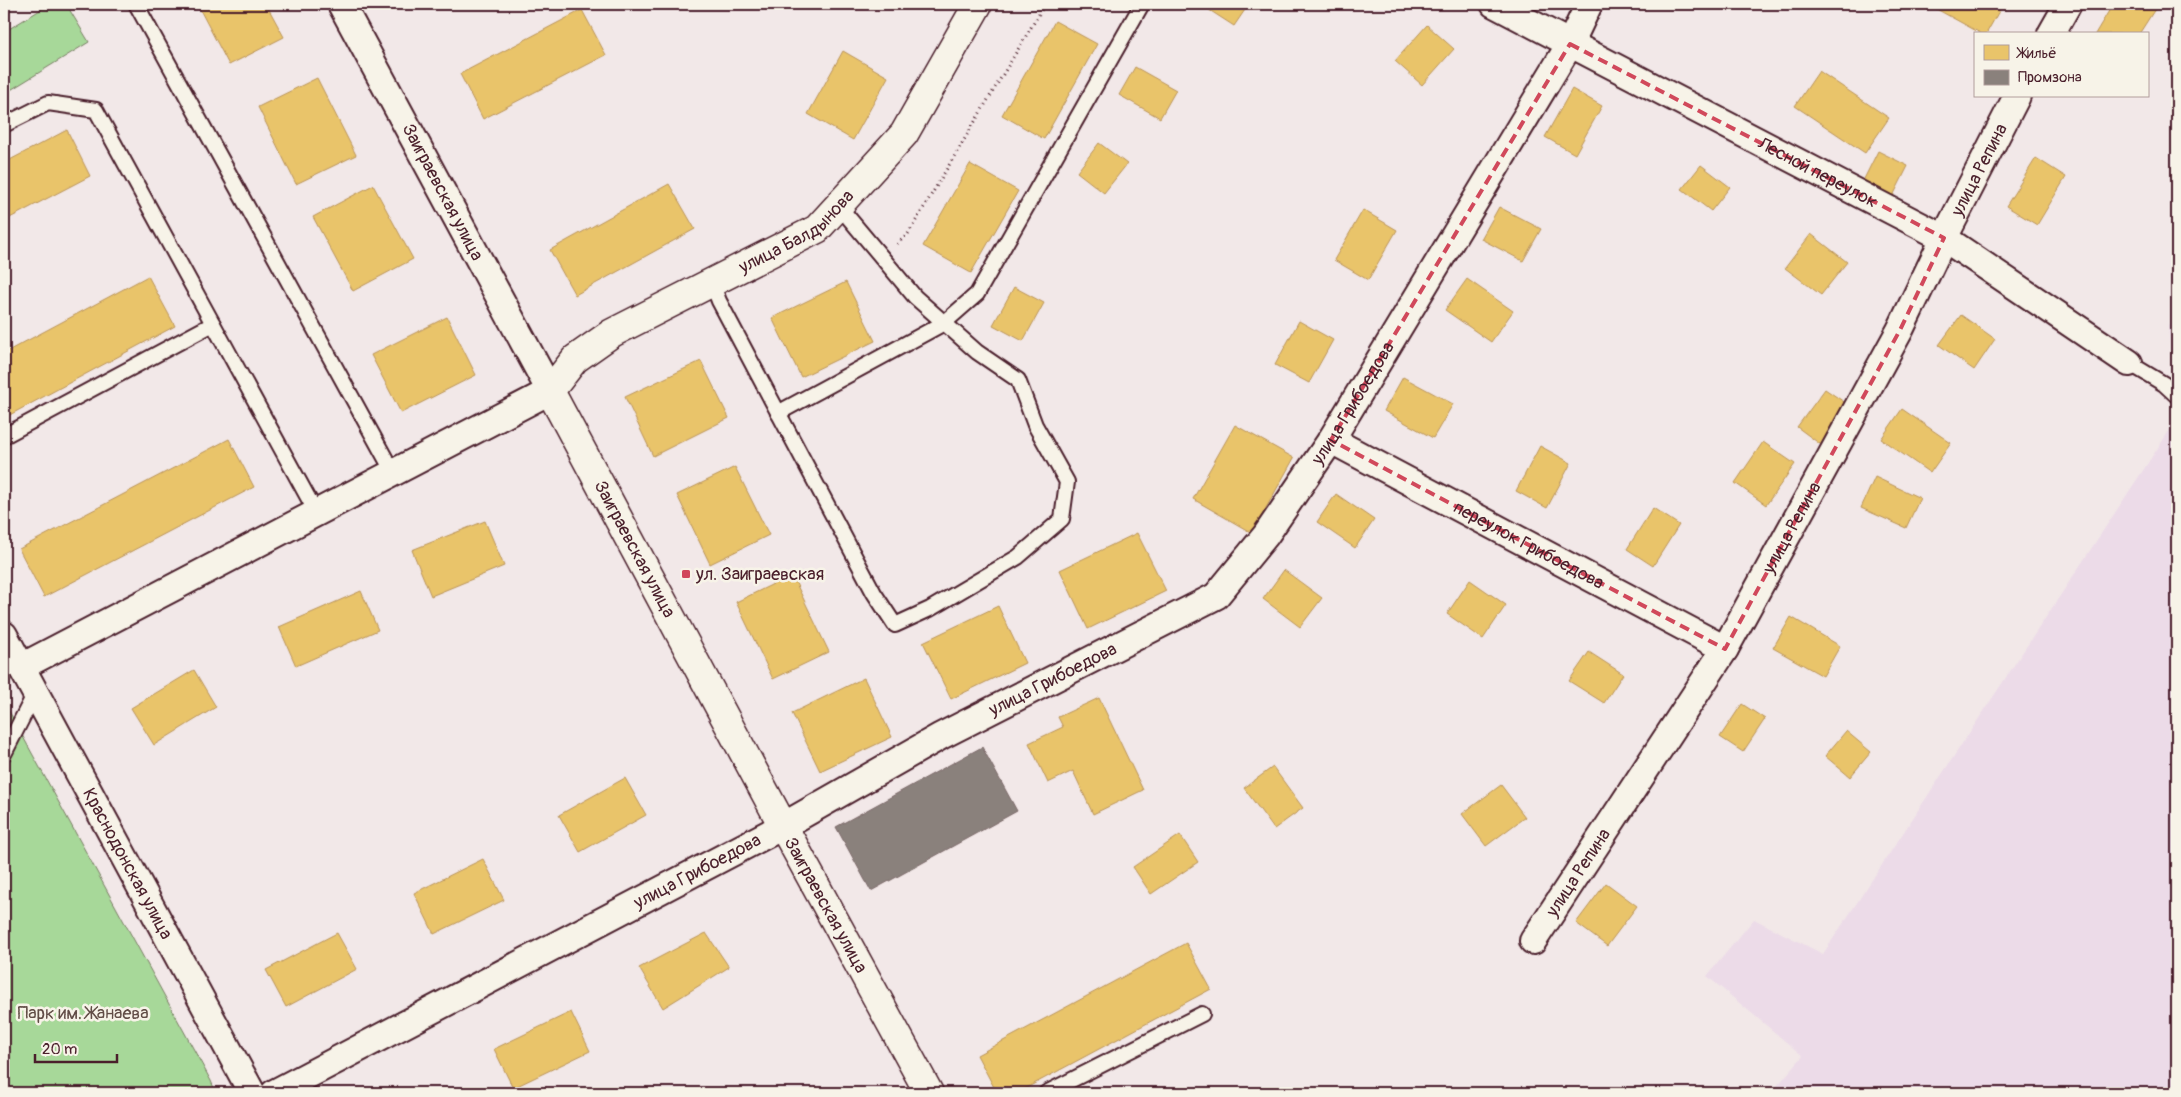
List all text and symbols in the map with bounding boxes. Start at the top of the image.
legend [1974,32,2148,98]
text: Жильё [2016,44,2057,63]
text: Промзона [2018,68,2082,87]
street label: Заиграевская улица [397,120,488,265]
street label: улица Репина [1946,120,2013,221]
street label: Лесной переулок [1753,132,1881,213]
street label: улица Балдынова [734,185,859,279]
street label: улица Грибоедова [1306,338,1400,470]
street label: Заиграевская улица [589,477,680,622]
street label: улица Репина [1757,478,1826,579]
street label: переулок Грибоедова [1449,496,1608,595]
place label: ул. Заиграевская [695,563,824,586]
marker: ул. Заиграевская [680,568,692,580]
street label: улица Грибоедова [984,637,1121,722]
street label: Краснодонская улица [77,784,178,943]
street label: улица Репина [1541,824,1616,922]
street label: улица Грибоедова [629,829,765,915]
street label: Заиграевская улица [779,833,872,977]
park label: Парк им. Жанаева [17,1002,149,1025]
scale bar [35,1032,118,1064]
text: 20 m [42,1040,77,1059]

